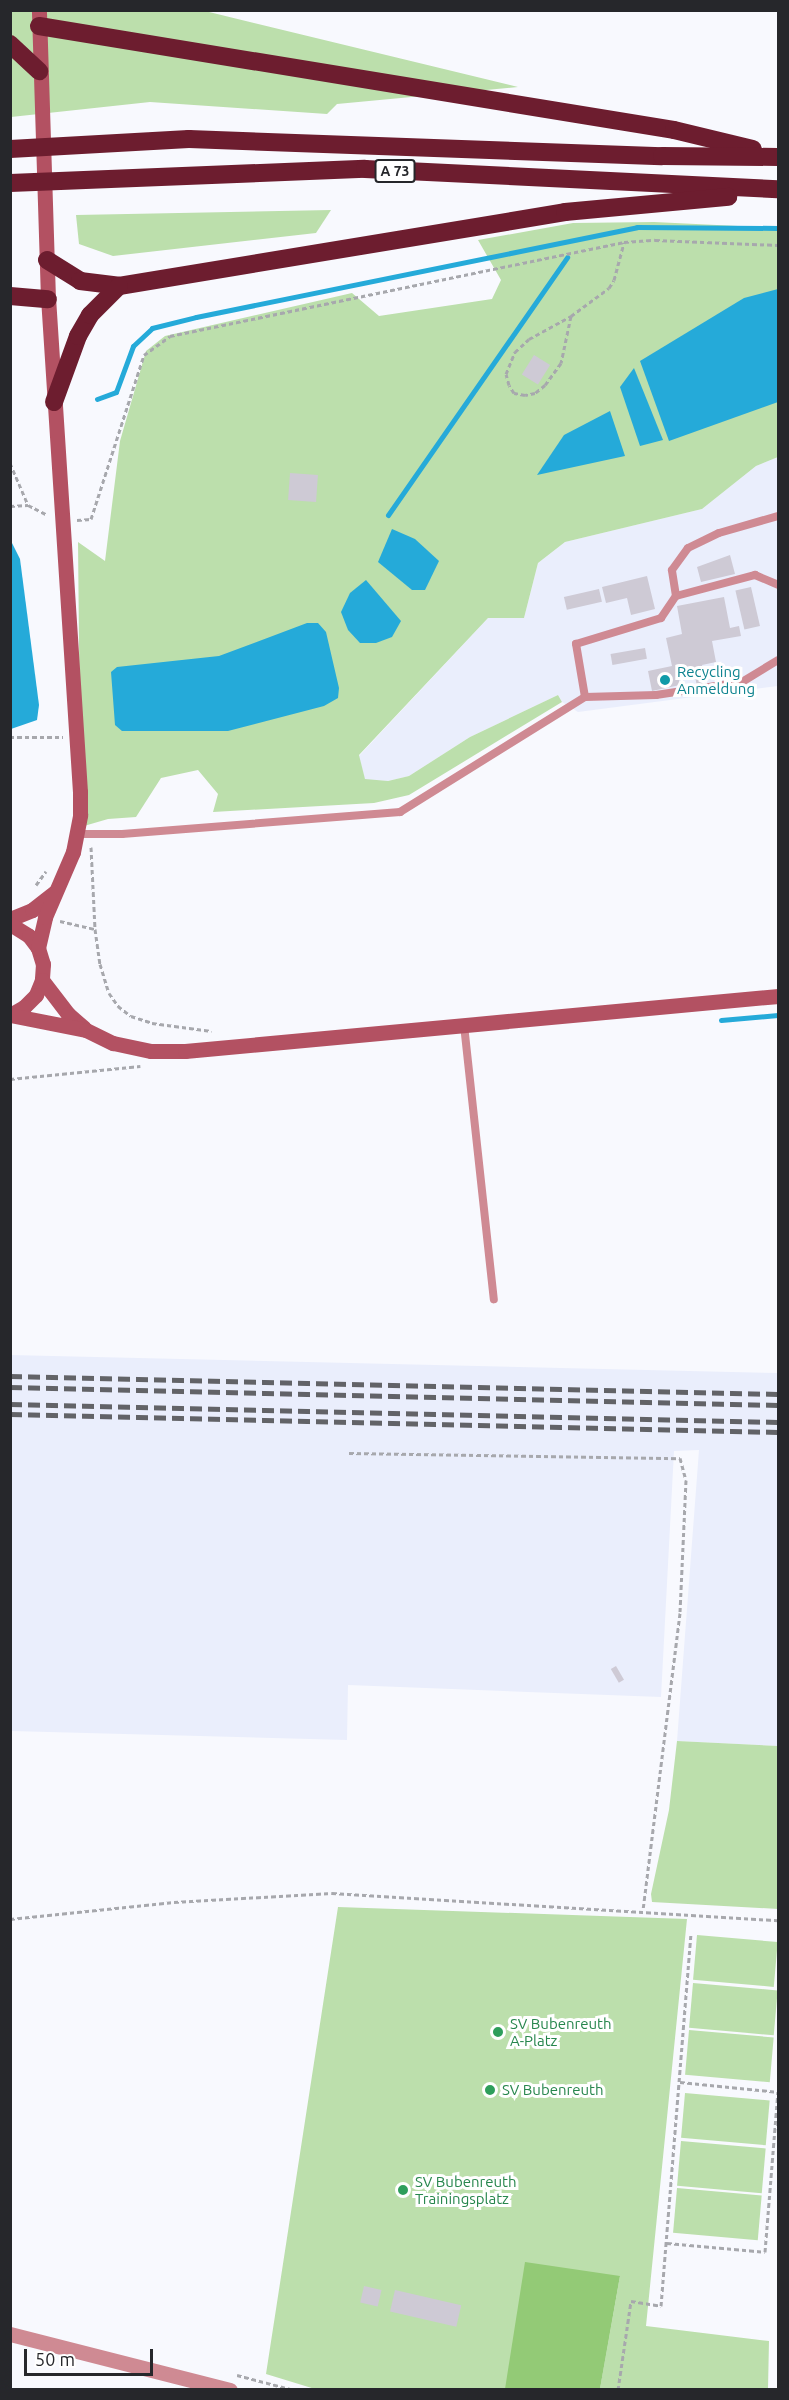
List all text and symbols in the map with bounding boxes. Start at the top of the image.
road number: A 73 [374,160,416,182]
place label: Recycling Anmeldung [677,662,755,697]
marker: Recycling Anmeldung [658,673,672,687]
place label: SV Bubenreuth A-Platz [510,2014,611,2049]
marker: SV Bubenreuth A-Platz [491,2025,505,2039]
place label: SV Bubenreuth [502,2081,603,2099]
marker: SV Bubenreuth [483,2083,497,2097]
place label: SV Bubenreuth Trainingsplatz [415,2172,516,2207]
marker: SV Bubenreuth Trainingsplatz [396,2183,410,2197]
scale bar [27,2337,156,2375]
text: 50 m [35,2349,75,2369]

